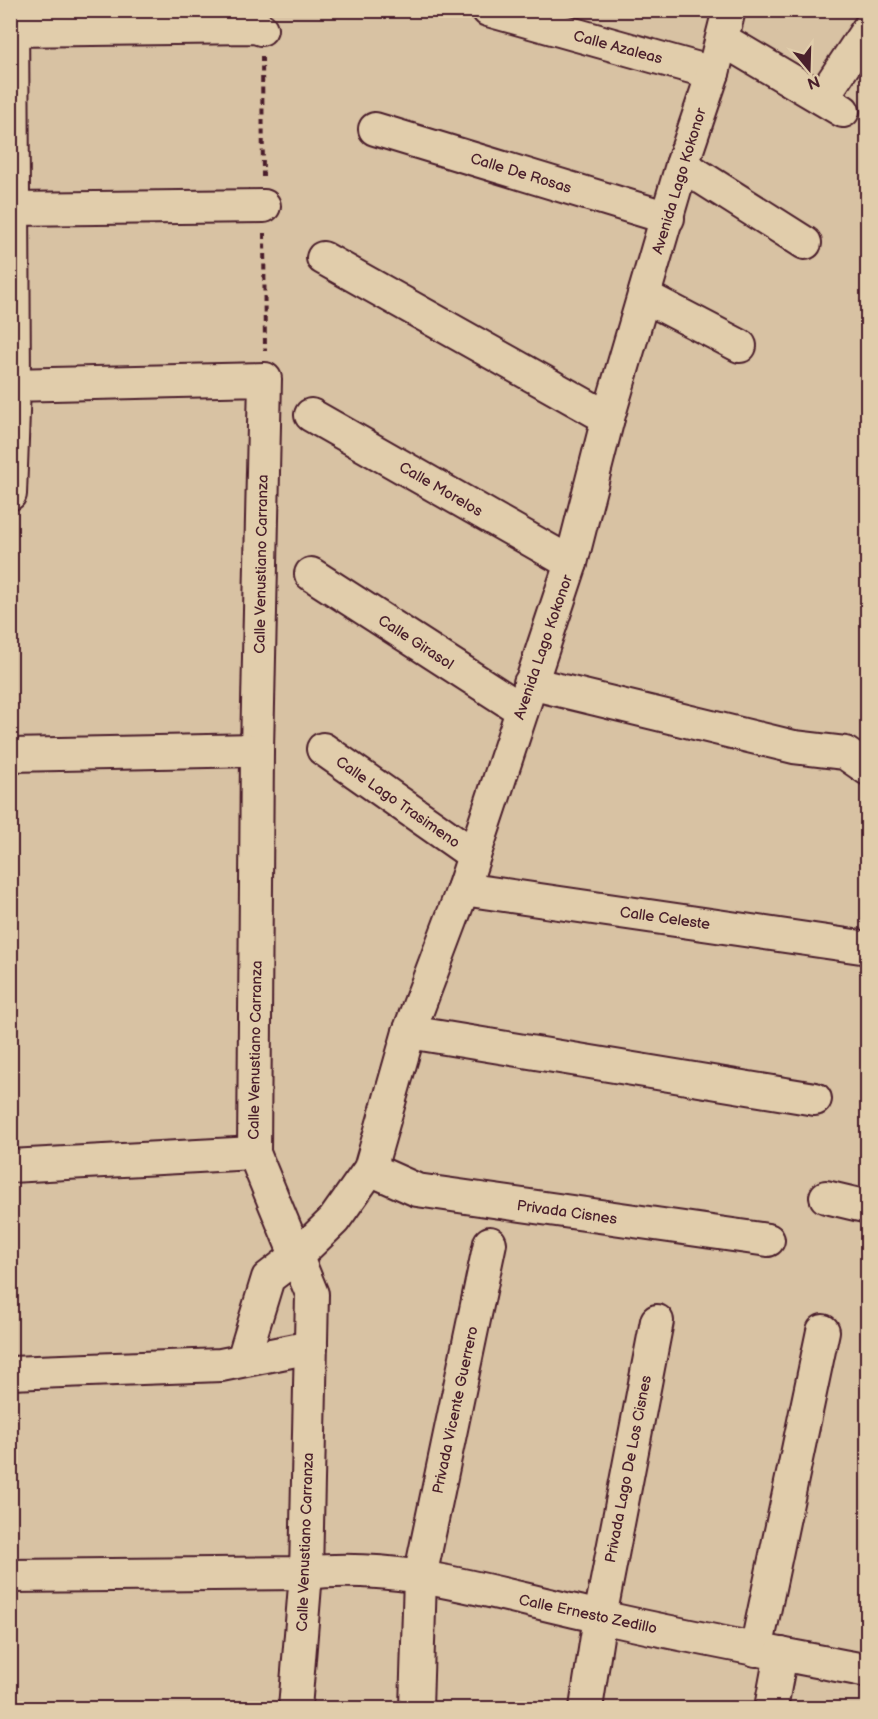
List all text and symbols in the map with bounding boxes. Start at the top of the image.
street label: Calle Azaleas [571,26,665,69]
north arrow [779,39,839,99]
text: N [805,71,822,93]
street label: Avenida Lago Kokonor [648,105,711,256]
street label: Calle De Rosas [468,149,574,198]
street label: Calle Morelos [396,458,486,521]
street label: Calle Venustiano Carranza [250,474,273,654]
street label: Avenida Lago Kokonor [510,572,577,722]
street label: Calle Girasol [374,611,457,674]
street label: Calle Lago Trasimeno [332,752,463,852]
street label: Calle Celeste [619,903,711,934]
street label: Calle Venustiano Carranza [244,960,267,1140]
street label: Privada Cisnes [516,1196,619,1229]
street label: Privada Vicente Guerrero [428,1325,483,1496]
street label: Privada Lago De Los Cisnes [601,1373,656,1564]
street label: Calle Venustiano Carranza [293,1452,318,1632]
street label: Calle Ernesto Zedillo [517,1591,659,1638]

